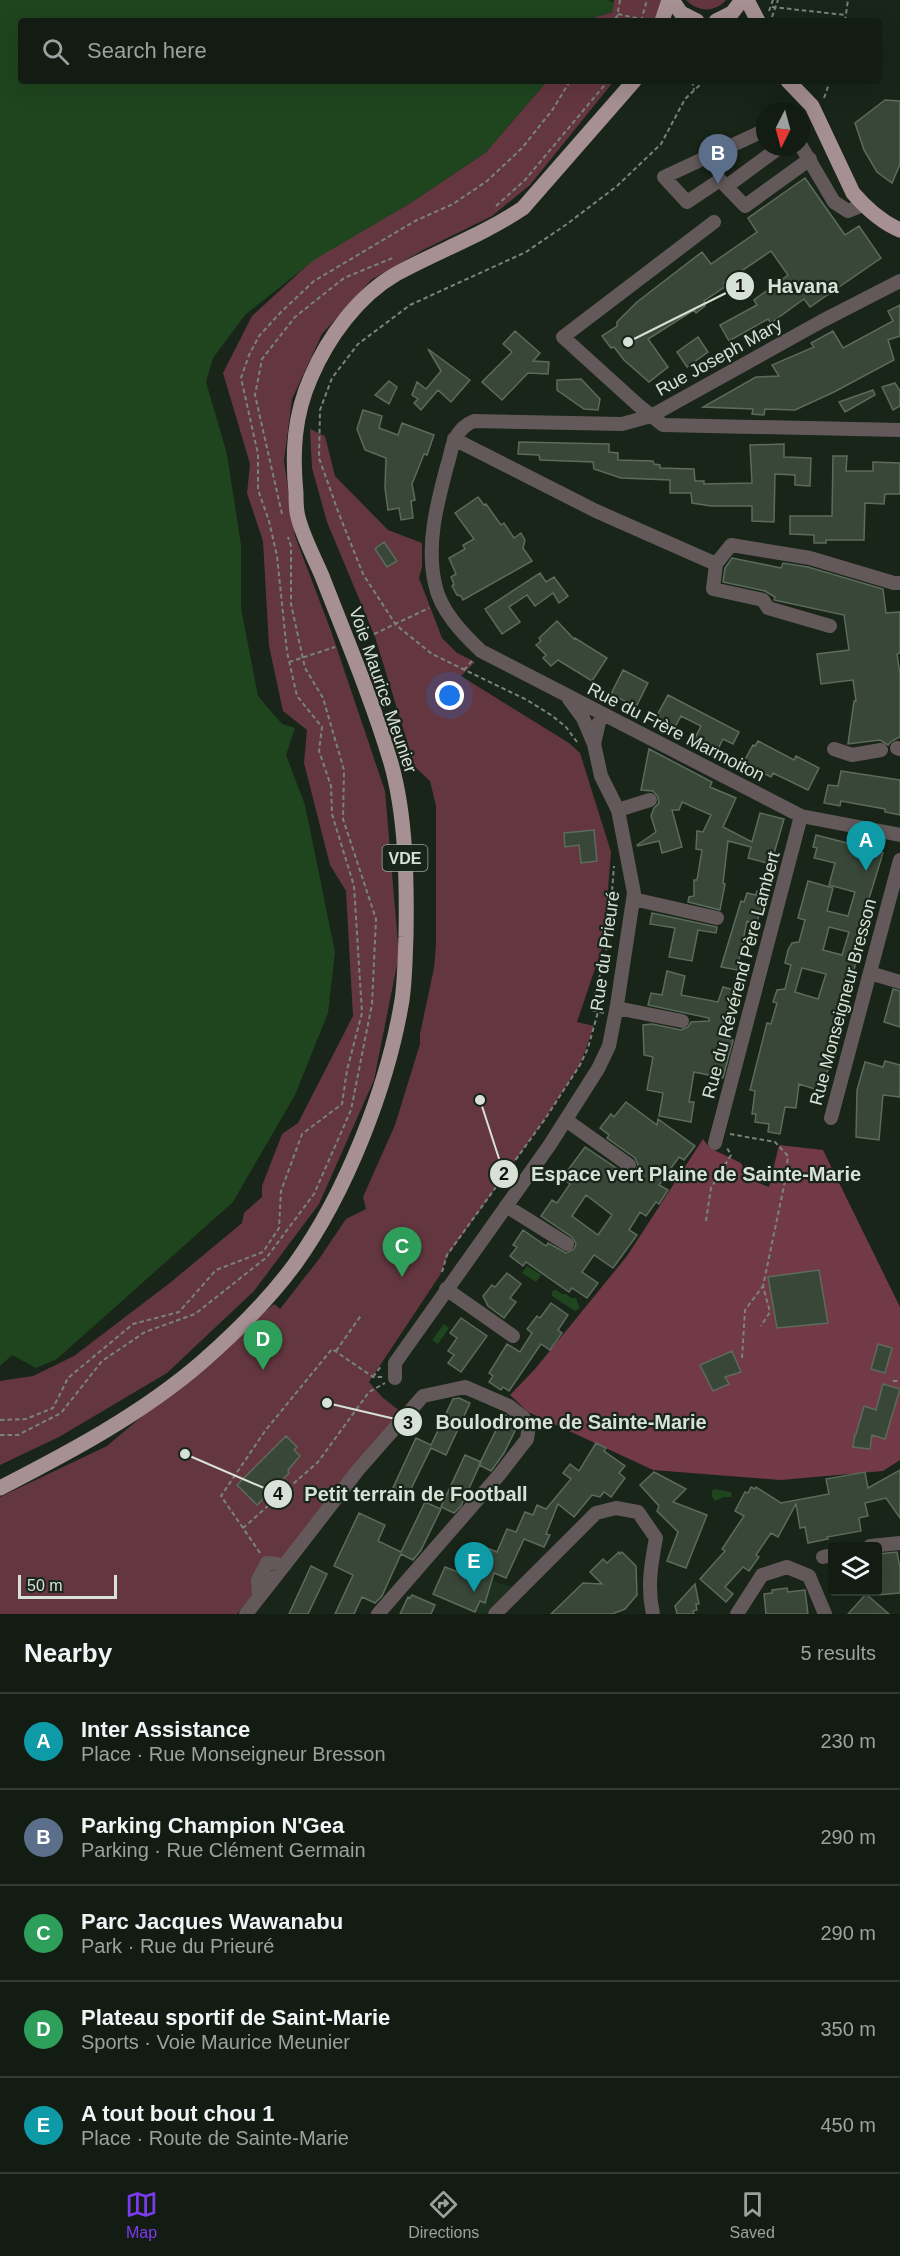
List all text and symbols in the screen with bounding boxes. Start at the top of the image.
search box [18,18,882,84]
icon: search [39,35,72,68]
text: Search here [87,38,207,63]
north arrow [756,102,810,156]
pin: B [698,134,738,184]
callout: Havana [725,267,850,305]
text: Havana [767,275,839,297]
text: 1 [735,276,745,296]
street label: Rue Joseph Mary [652,314,786,400]
street label: Voie Maurice Meunier [345,604,421,776]
street label: Rue du Frère Marmoiton [584,679,768,785]
your location [435,681,464,710]
pin: A [846,822,886,871]
road number: VDE [382,845,428,871]
street label: Rue du Révérend Père Lambert [698,849,784,1101]
street label: Rue du Prieuré [587,890,623,1012]
street label: Rue Monseigneur Bresson [806,896,880,1108]
callout: Espace vert Plaine de Sainte-Marie [489,1155,873,1193]
text: Espace vert Plaine de Sainte-Marie [531,1163,861,1185]
text: 2 [499,1164,509,1184]
pin: C [382,1228,422,1277]
pin: D [244,1320,282,1370]
callout: Boulodrome de Sainte-Marie [393,1403,719,1441]
text: Boulodrome de Sainte-Marie [435,1411,707,1433]
text: 3 [403,1413,413,1433]
callout: Petit terrain de Football [263,1475,540,1513]
text: Petit terrain de Football [304,1483,528,1505]
text: 4 [273,1484,283,1504]
pin: E [454,1542,494,1592]
map controls [828,1542,882,1596]
button: layers [828,1542,882,1596]
scale bar [18,1572,117,1600]
text: 50 m [27,1577,63,1594]
text: Nearby [24,1638,112,1668]
text: 5 results [800,1642,876,1664]
text: Inter Assistance [81,1717,250,1742]
text: A [36,1730,51,1752]
text: 230 m [820,1730,876,1752]
text: Place · Rue Monseigneur Bresson [81,1743,386,1765]
text: Parking Champion N'Gea [81,1813,344,1838]
text: B [36,1826,51,1848]
text: 290 m [820,1826,876,1848]
text: Parking · Rue Clément Germain [81,1839,366,1861]
text: Parc Jacques Wawanabu [81,1909,343,1934]
text: C [36,1922,51,1944]
text: 290 m [820,1922,876,1944]
text: Park · Rue du Prieuré [81,1935,274,1957]
text: Plateau sportif de Saint-Marie [81,2005,390,2030]
text: D [36,2018,51,2040]
text: 350 m [820,2018,876,2040]
text: Sports · Voie Maurice Meunier [81,2031,350,2053]
text: A tout bout chou 1 [81,2101,274,2126]
text: E [37,2114,50,2136]
text: 450 m [820,2114,876,2136]
text: Place · Route de Sainte-Marie [81,2127,349,2149]
tab: Map [125,2188,158,2242]
tab: Directions [408,2188,479,2242]
tab: Saved [730,2188,775,2242]

